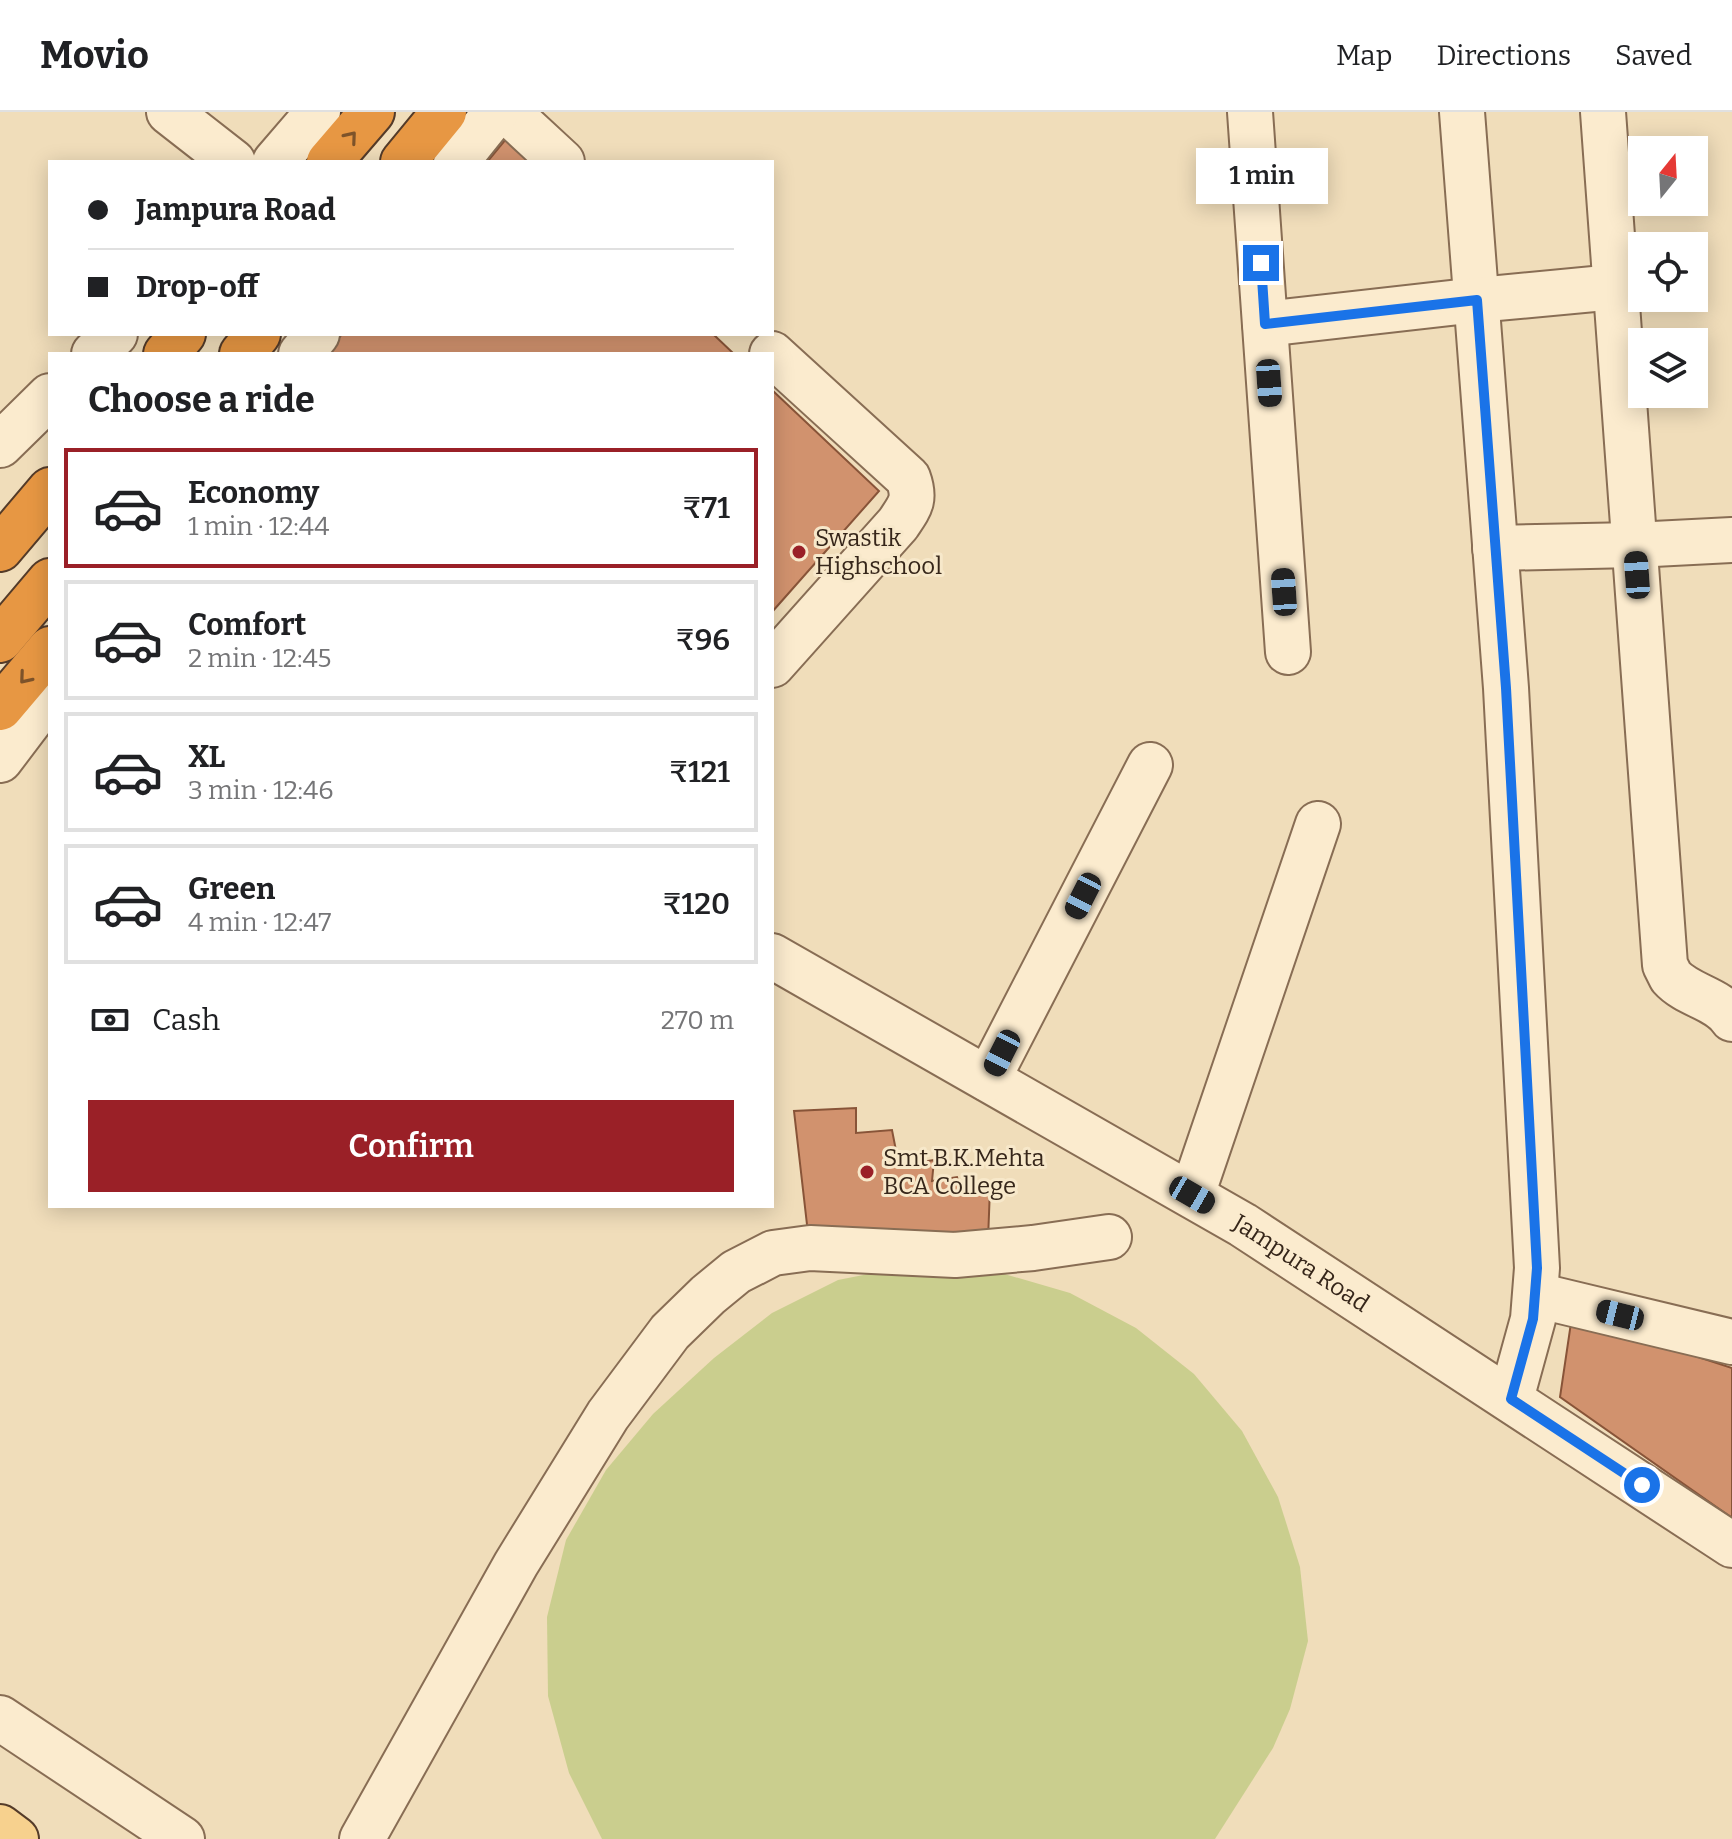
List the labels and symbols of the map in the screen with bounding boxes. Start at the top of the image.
one-way arrow [341,132,355,146]
north arrow [1628,136,1708,216]
callout: 1 min [1195,147,1327,203]
route end [1243,245,1279,281]
car [1255,358,1283,408]
place label: Swastik Highschool [815,524,942,580]
marker: Swastik Highschool [790,543,808,561]
car [1623,550,1651,600]
car [1270,567,1298,617]
one-way arrow [20,669,35,684]
car [1061,869,1105,923]
car [980,1026,1024,1080]
place label: Smt B.K.Mehta BCA College [883,1144,1045,1200]
marker: Smt B.K.Mehta BCA College [858,1163,876,1181]
car [1165,1173,1219,1217]
street label: Jampura Road [1227,1208,1375,1318]
car [1594,1298,1646,1332]
route start [1624,1467,1660,1503]

